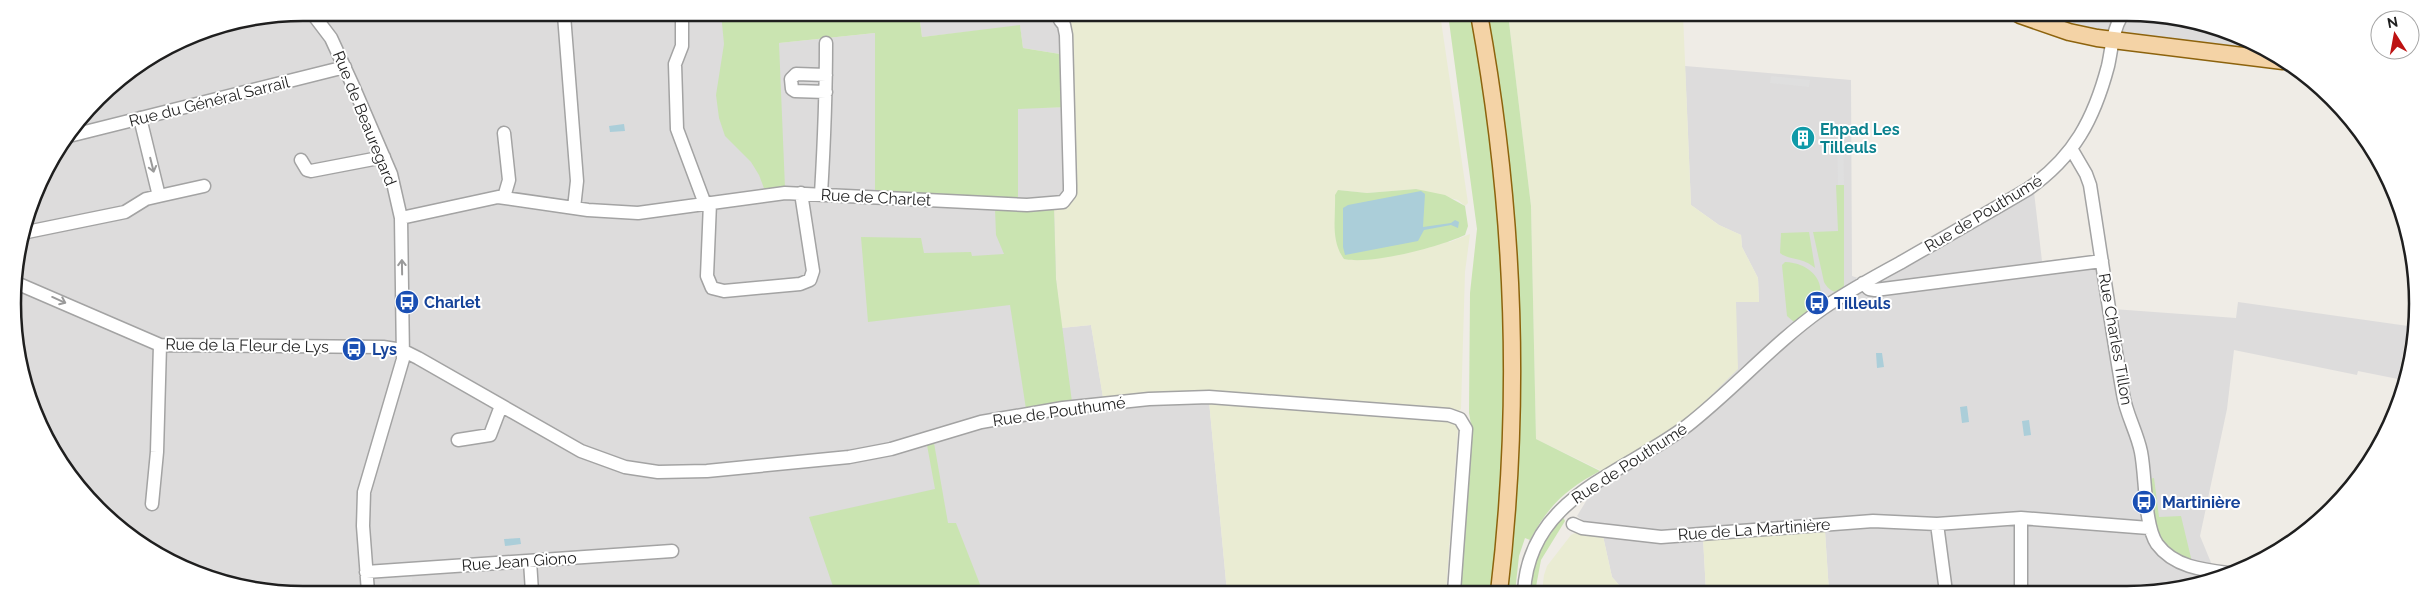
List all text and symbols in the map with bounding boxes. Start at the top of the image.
north arrow [2370,10,2420,60]
text: N [2386,13,2399,31]
street label: Rue de Beauregard [329,48,400,188]
street label: Rue du Général Sarrail [127,72,292,131]
place label: Ehpad Les Tilleuls [1820,120,1900,157]
building icon: Ehpad Les Tilleuls [1790,125,1816,151]
one-way arrow [147,157,157,173]
street label: Rue de Pouthumé [1921,171,2046,256]
street label: Rue de Charlet [820,185,932,210]
one-way arrow [397,259,407,275]
street label: Rue Charles Tillon [2095,272,2136,407]
bus stop icon: Charlet [394,289,420,315]
bus stop icon: Tilleuls [1804,290,1830,316]
place label: Charlet [424,293,481,312]
place label: Tilleuls [1834,294,1891,313]
one-way arrow [51,295,66,305]
street label: Rue de la Fleur de Lys [165,335,329,356]
bus stop icon: Lys [341,336,367,362]
place label: Lys [372,340,397,359]
street label: Rue de Pouthumé [991,393,1127,430]
street label: Rue de Pouthumé [1568,419,1691,508]
bus stop icon: Martinière [2131,489,2157,515]
place label: Martinière [2162,493,2241,512]
street label: Rue de La Martinière [1677,515,1831,544]
street label: Rue Jean Giono [461,548,577,575]

